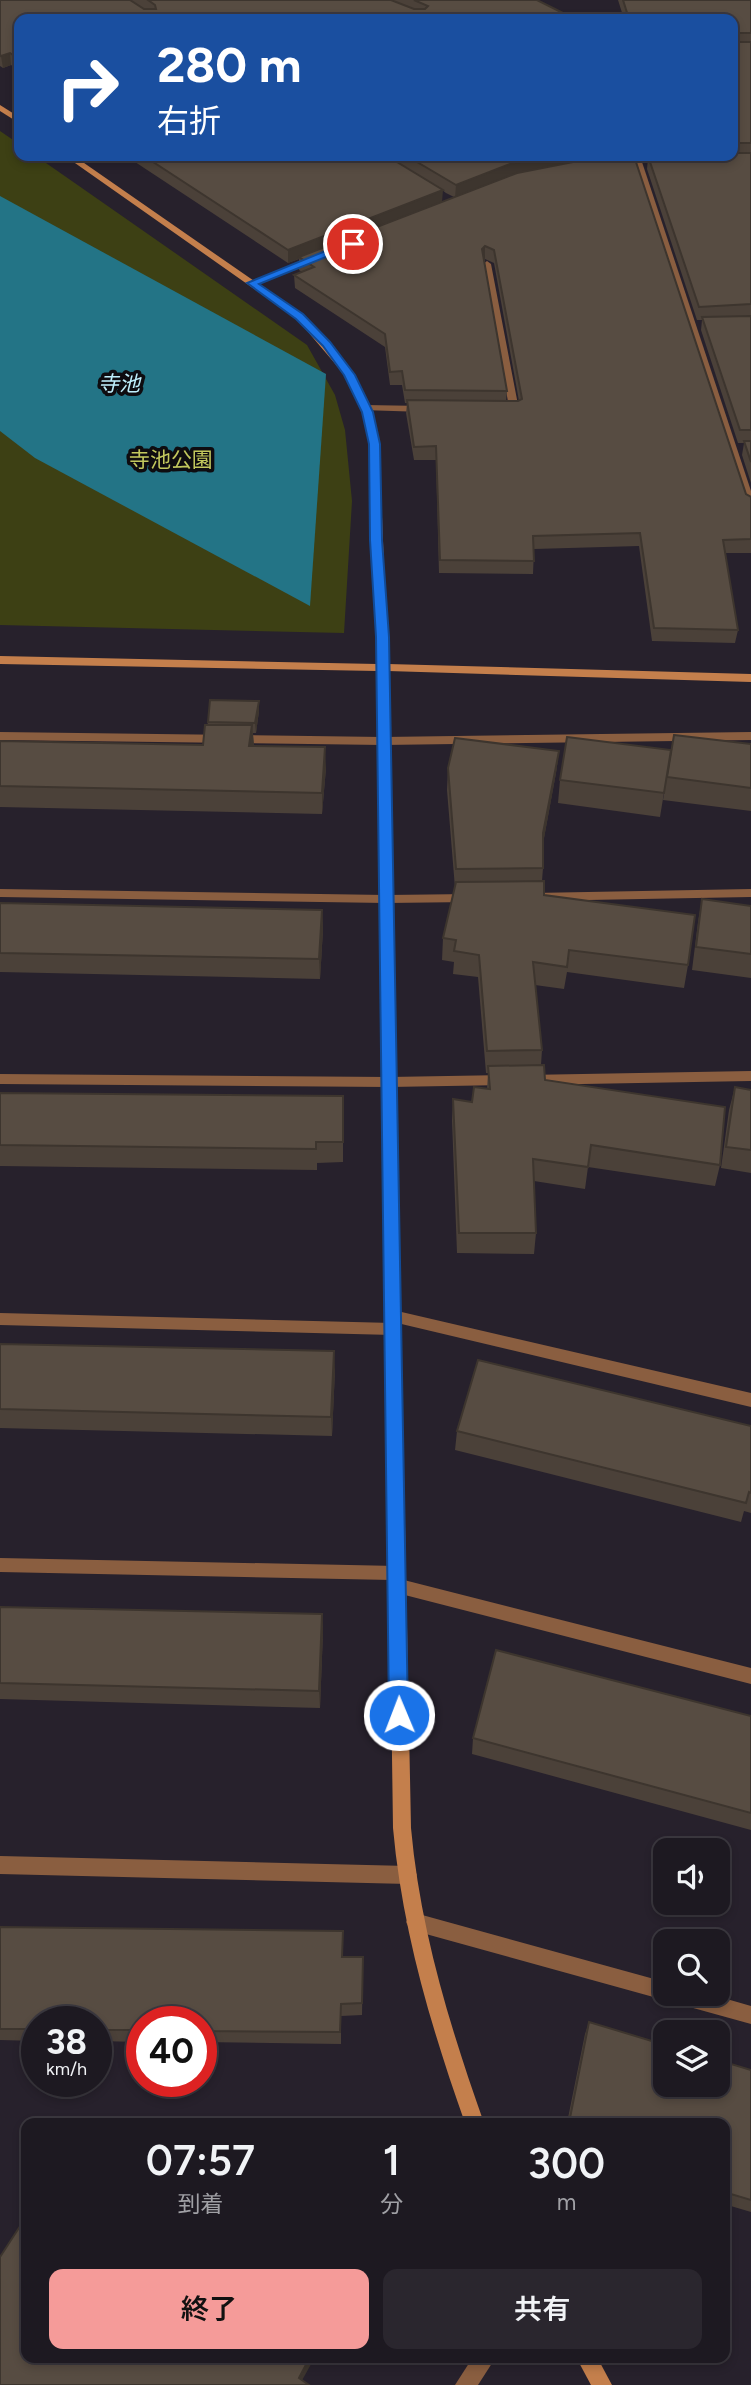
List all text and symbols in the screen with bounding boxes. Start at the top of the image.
text: 280 m [157,35,302,94]
icon: right [42,42,133,133]
text: 右折 [157,102,221,140]
pin [323,214,383,274]
icon: arrive [334,225,372,263]
water label: 寺池 [98,371,142,396]
park label: 寺池公園 [129,447,213,472]
position arrow [362,1678,436,1752]
map controls [653,1838,730,2097]
button: sound [653,1838,730,1915]
button: search [653,1929,730,2006]
speed limit sign: 40 [126,2006,217,2097]
button: layers [653,2020,730,2097]
text: 38 [46,2021,87,2063]
text: km/h [46,2058,87,2080]
text: 07:57 [146,2135,255,2186]
text: 1 [383,2135,400,2186]
text: 300 [528,2138,605,2189]
text: m [557,2188,576,2216]
text: 到着 [177,2190,223,2218]
text: 分 [380,2190,403,2218]
button: 終了 [49,2269,369,2349]
button: 共有 [383,2269,702,2349]

